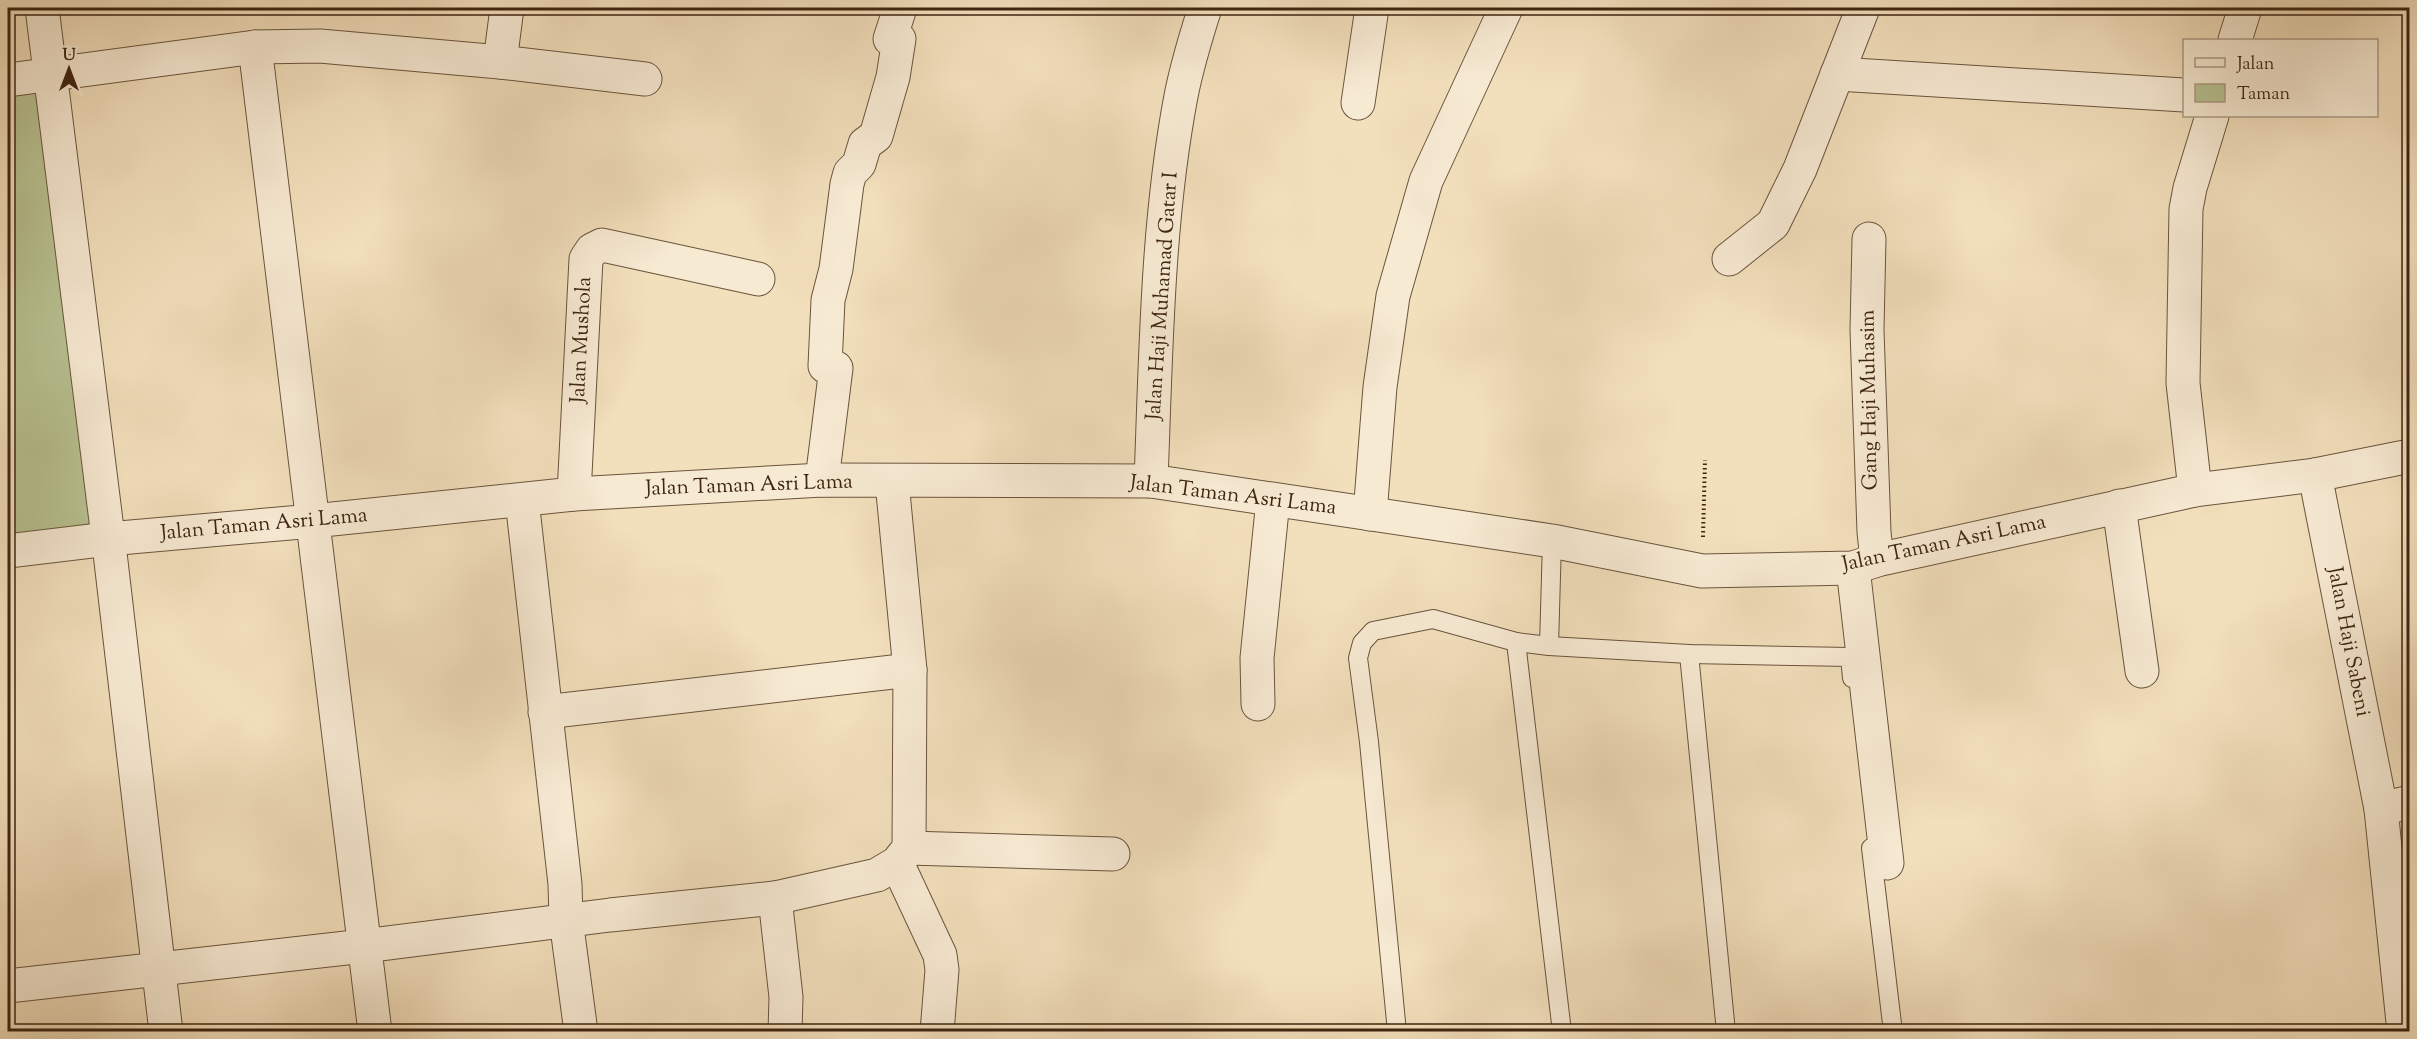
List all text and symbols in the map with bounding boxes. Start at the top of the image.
north arrow [39,39,99,99]
legend [2183,39,2378,117]
text: U [62,45,76,68]
text: Jalan [2236,52,2275,78]
text: Taman [2237,82,2291,108]
street label: Jalan Haji Muhamad Gatar I [1139,171,1187,422]
street label: Jalan Mushola [564,276,600,405]
street label: Gang Haji Muhasim [1853,309,1887,491]
street label: Jalan Taman Asri Lama [644,467,854,505]
street label: Jalan Taman Asri Lama [1127,468,1338,524]
street label: Jalan Taman Asri Lama [158,501,369,549]
street label: Jalan Taman Asri Lama [1838,508,2049,580]
street label: Jalan Haji Sabeni [2319,563,2377,720]

